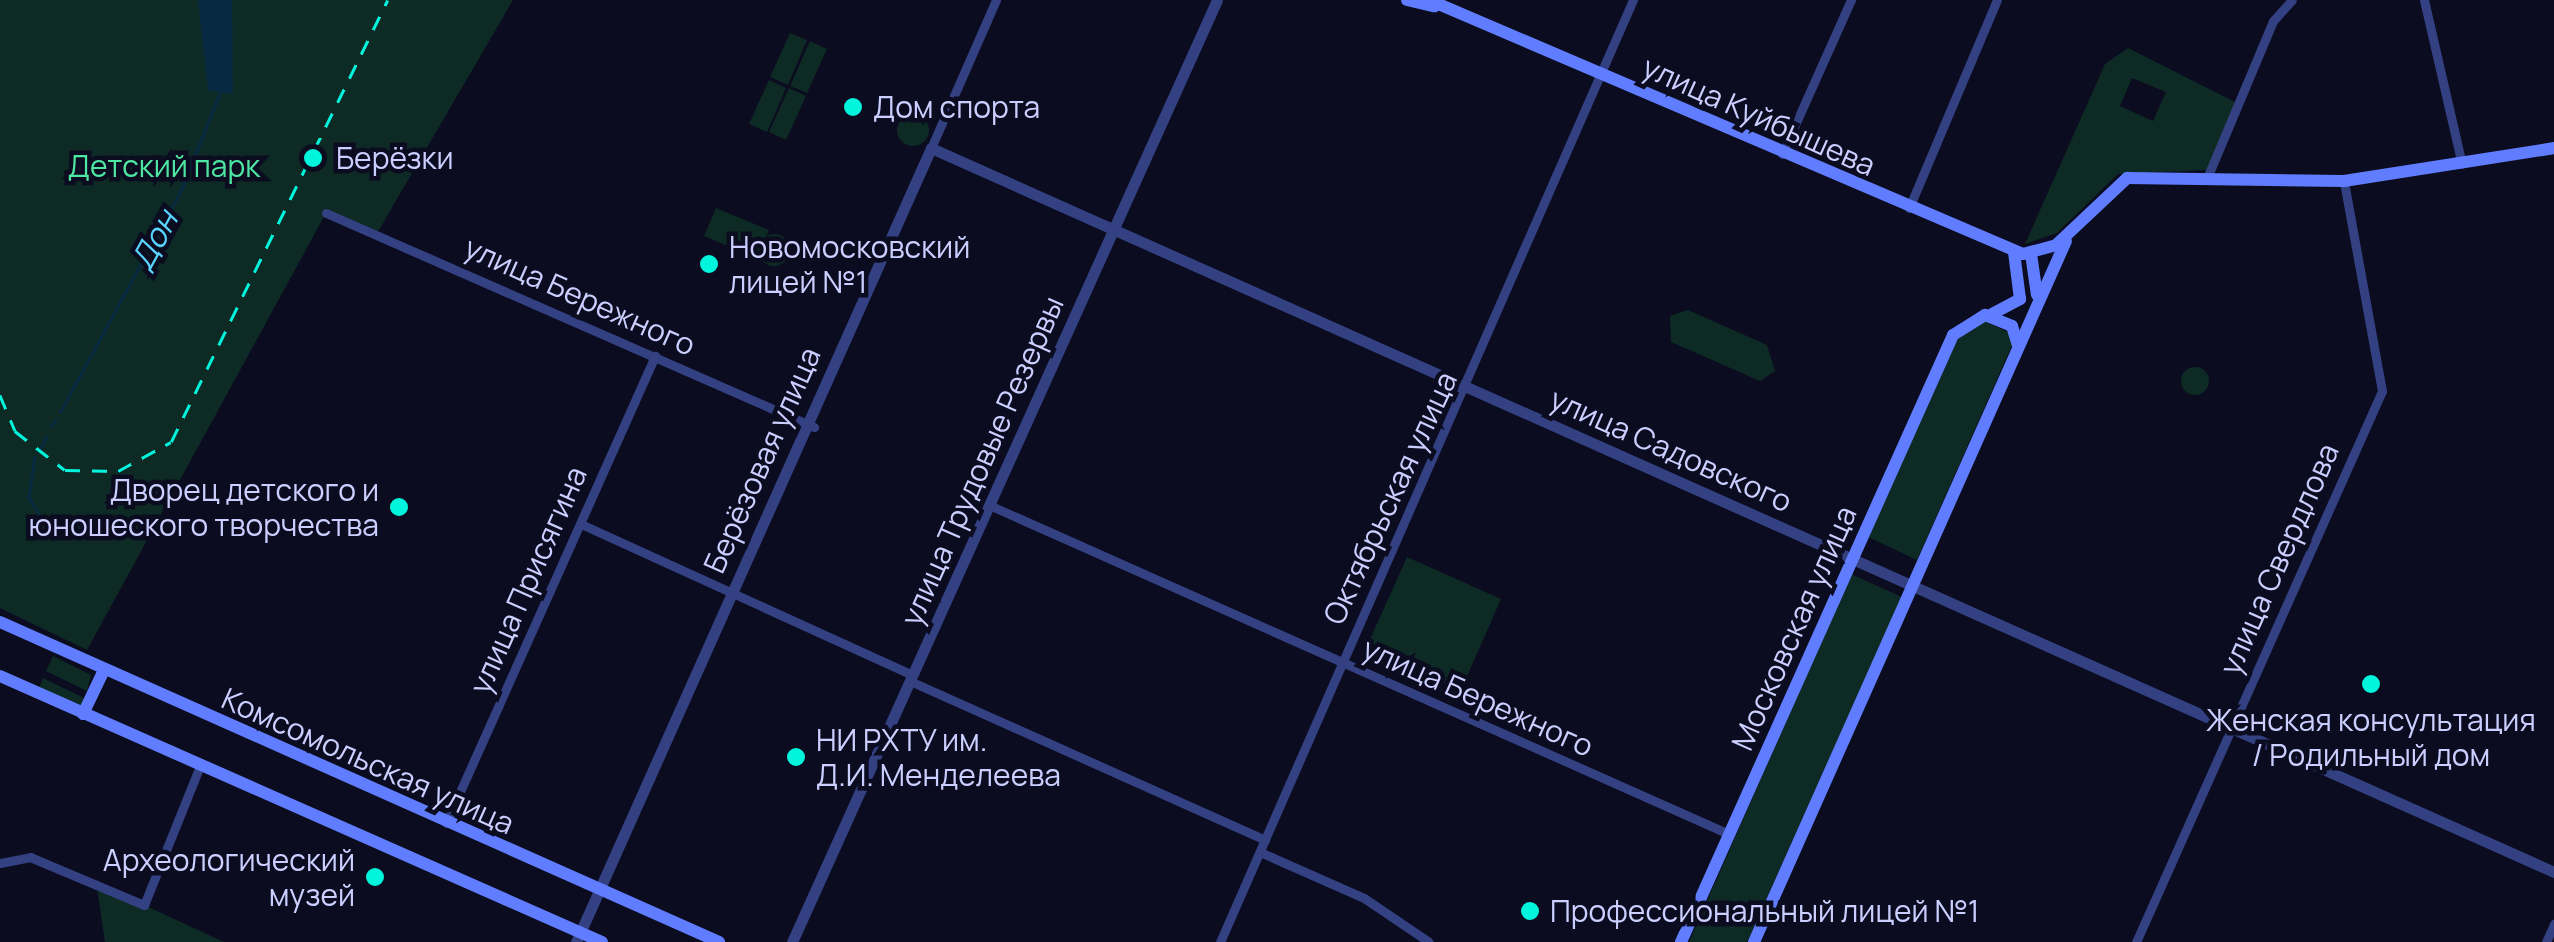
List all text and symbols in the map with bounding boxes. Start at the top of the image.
street label: улица Куйбышева [1637,49,1881,183]
place label: Дом спорта [873,89,1040,125]
marker: Дом спорта [842,96,864,118]
place label: Берёзки [336,140,453,176]
marker: Берёзки [300,145,326,171]
park label: Детский парк [68,148,260,184]
water label: Дон [122,204,186,276]
street label: улица Бережного [459,229,701,363]
place label: Новомосковский лицей №1 [729,229,970,300]
marker: Новомосковский лицей №1 [698,253,720,275]
street label: улица Трудовые Резервы [893,291,1071,631]
street label: Берёзовая улица [696,342,828,578]
street label: Октябрьская улица [1316,366,1464,630]
street label: улица Садовского [1544,380,1798,520]
street label: улица Свердлова [2212,438,2346,680]
street label: улица Присягина [462,461,594,699]
place label: Дворец детского и юношеского творчества [28,472,379,542]
marker: Дворец детского и юношеского творчества [388,496,410,518]
street label: Московская улица [1724,500,1864,756]
street label: улица Бережного [1357,630,1599,764]
marker: Женская консультация / Родильный дом [2358,671,2384,697]
street label: Комсомольская улица [216,680,520,842]
place label: Женская консультация / Родильный дом [2206,702,2536,772]
place label: НИ РХТУ им. Д.И. Менделеева [816,722,1061,792]
marker: НИ РХТУ им. Д.И. Менделеева [785,746,807,768]
place label: Археологический музей [103,842,355,912]
marker: Археологический музей [364,866,386,888]
place label: Профессиональный лицей №1 [1550,893,1979,929]
marker: Профессиональный лицей №1 [1519,900,1541,922]

